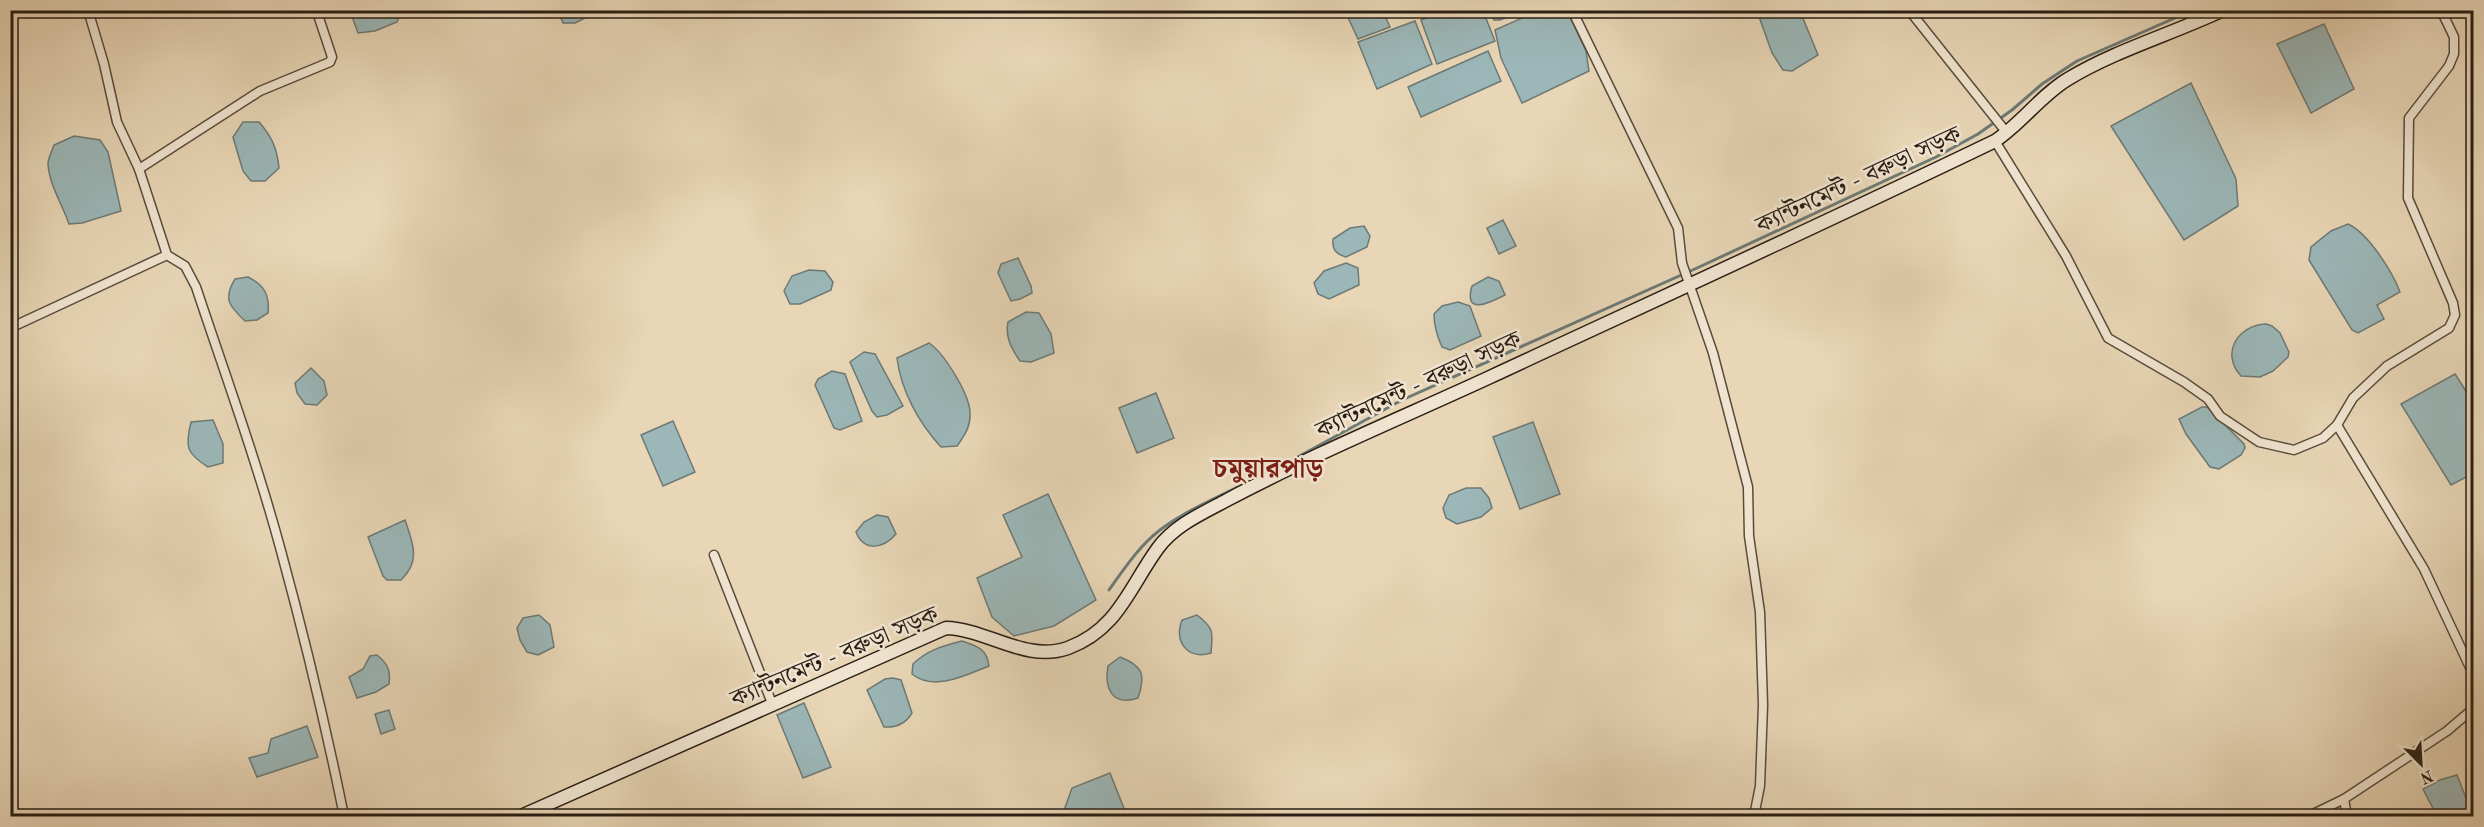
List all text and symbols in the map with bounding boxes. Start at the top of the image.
street label: ক্যান্টনমেন্ট - বরুড়া সড়ক [1750,118,1966,239]
street label: ক্যান্টনমেন্ট - বরুড়া সড়ক [1310,323,1526,444]
district label: চমুয়ারপাড় [1212,456,1325,484]
street label: ক্যান্টনমেন্ট - বরুড়া সড়ক [725,598,943,713]
north arrow [2391,734,2451,794]
text: N [2417,766,2435,786]

